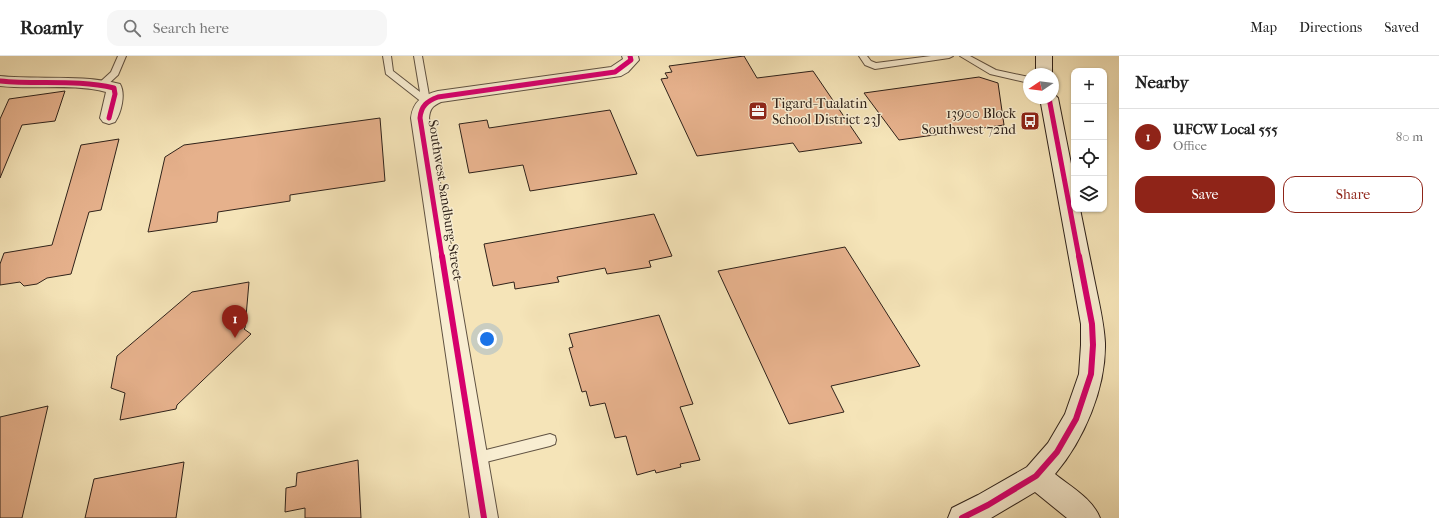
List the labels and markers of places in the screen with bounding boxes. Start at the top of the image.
place label: Tigard-Tualatin School District 23J [772,95,881,128]
office icon: Tigard-Tualatin School District 23J [747,100,769,122]
place label: 13900 Block Southwest 72nd [922,105,1017,138]
bus stop icon: 13900 Block Southwest 72nd [1019,110,1041,132]
pin: 1 [222,305,248,338]

